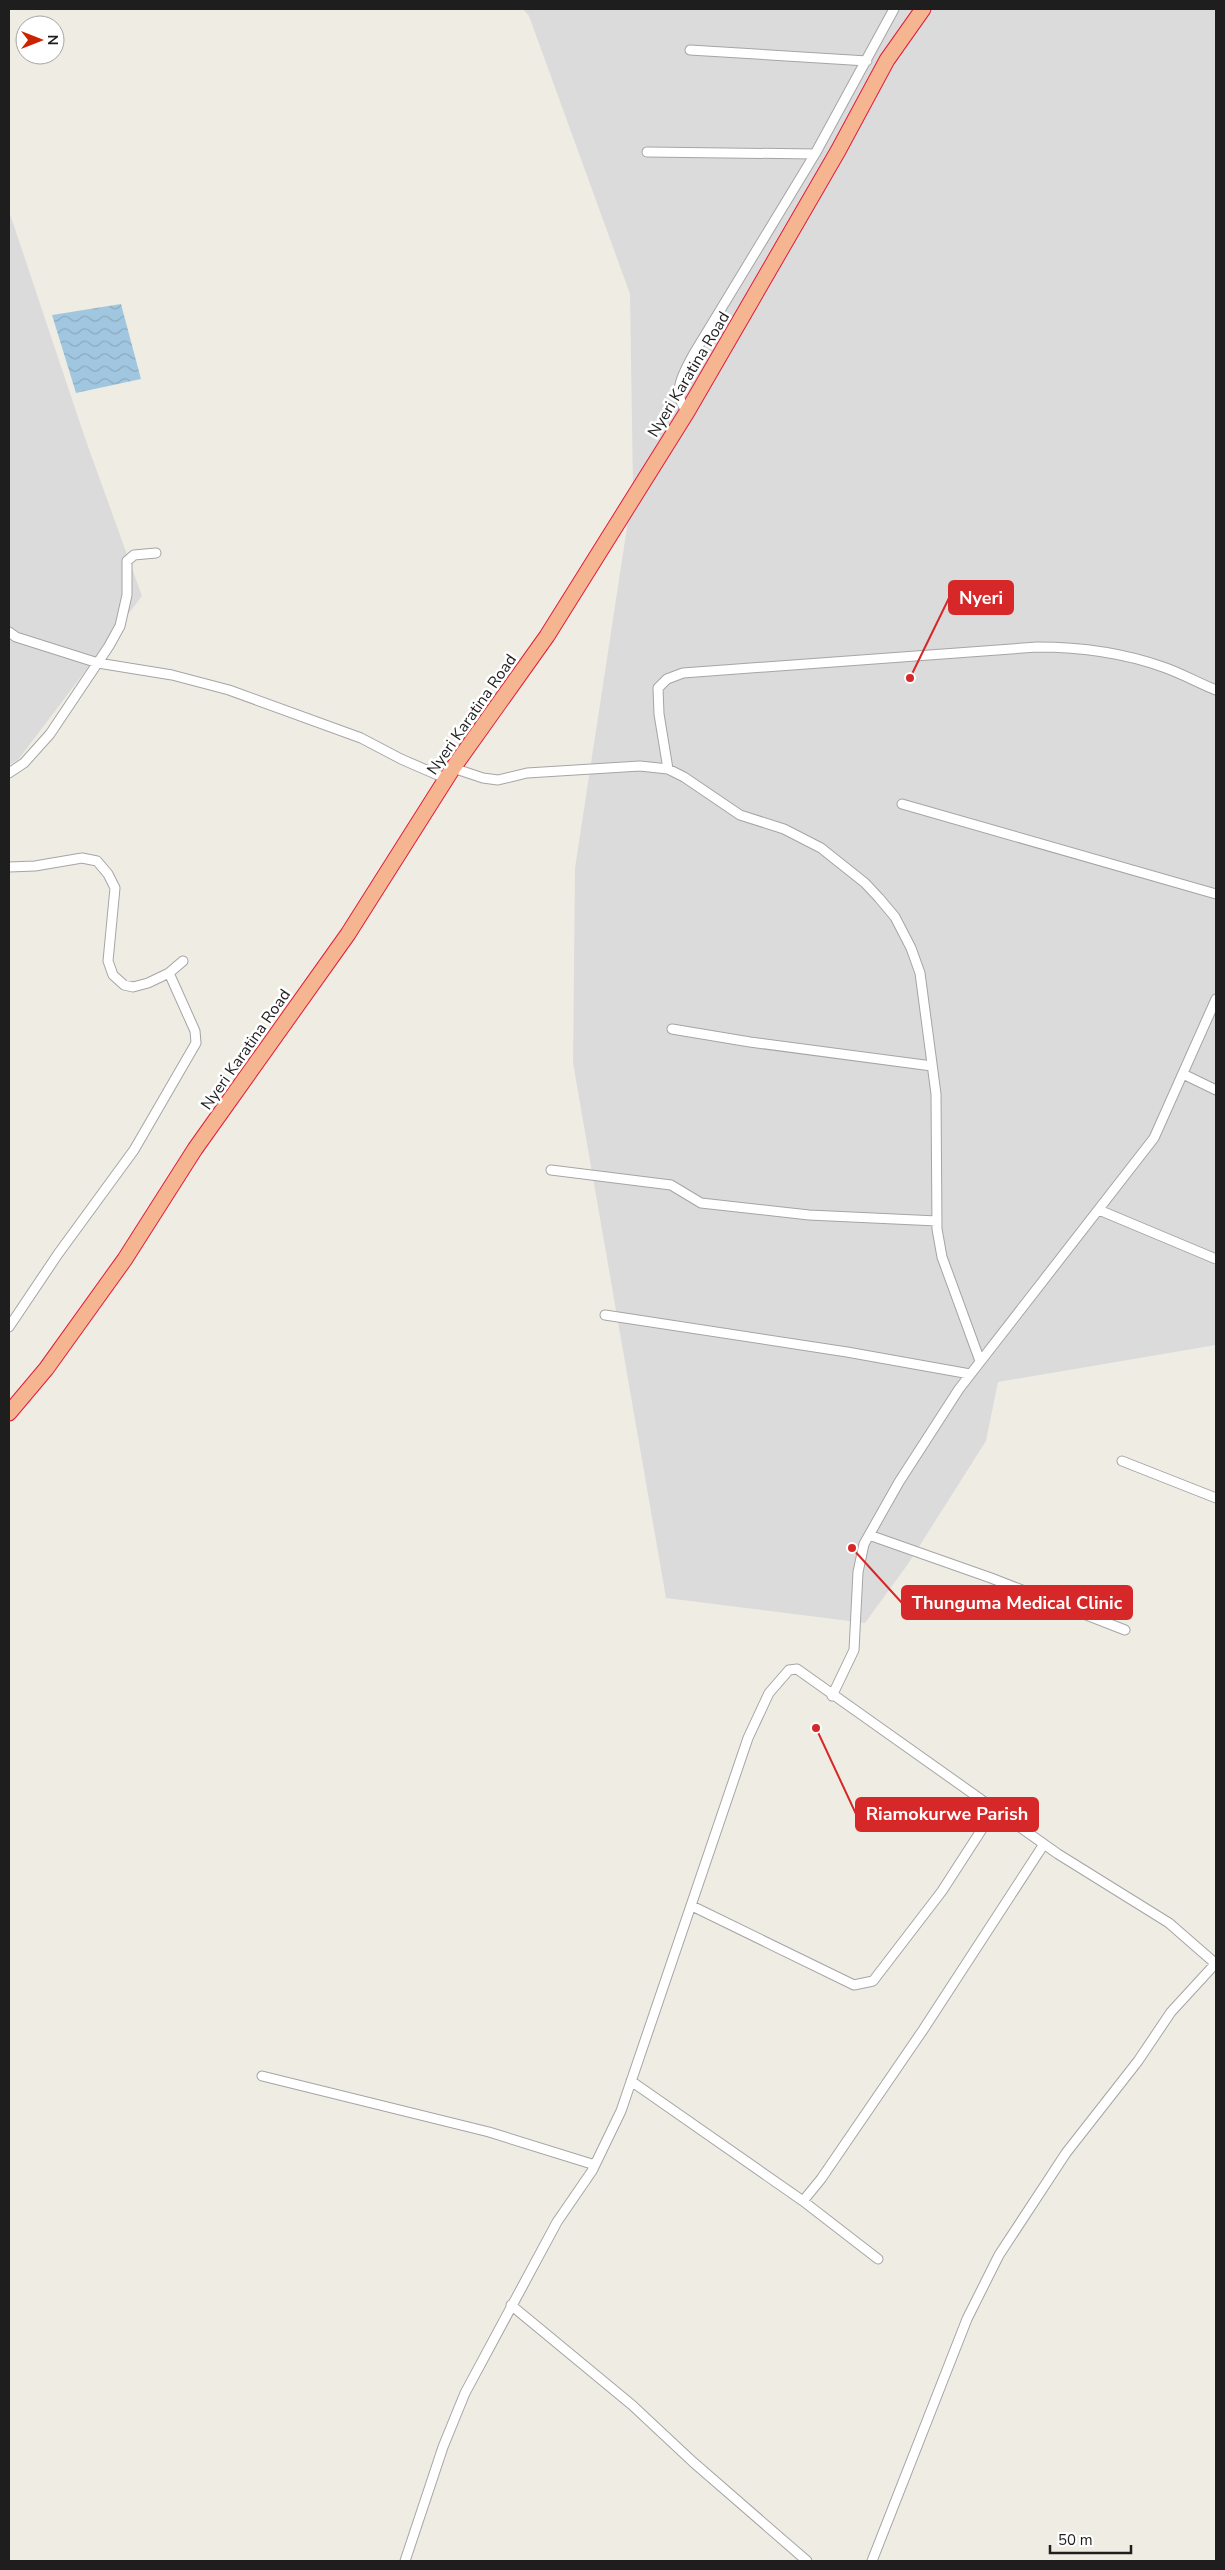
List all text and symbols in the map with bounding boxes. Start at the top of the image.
north arrow [15,15,65,65]
text: N [43,35,62,45]
street label: Nyeri Karatina Road [643,308,735,441]
callout: Nyeri [949,581,1013,614]
text: Nyeri [959,586,1003,610]
street label: Nyeri Karatina Road [422,650,522,779]
street label: Nyeri Karatina Road [196,985,296,1114]
callout: Thunguma Medical Clinic [902,1586,1132,1619]
text: Thunguma Medical Clinic [912,1591,1123,1615]
callout: Riamokurwe Parish [856,1798,1038,1831]
text: Riamokurwe Parish [866,1802,1028,1826]
scale bar [1050,2522,1131,2554]
text: 50 m [1058,2530,1093,2550]

